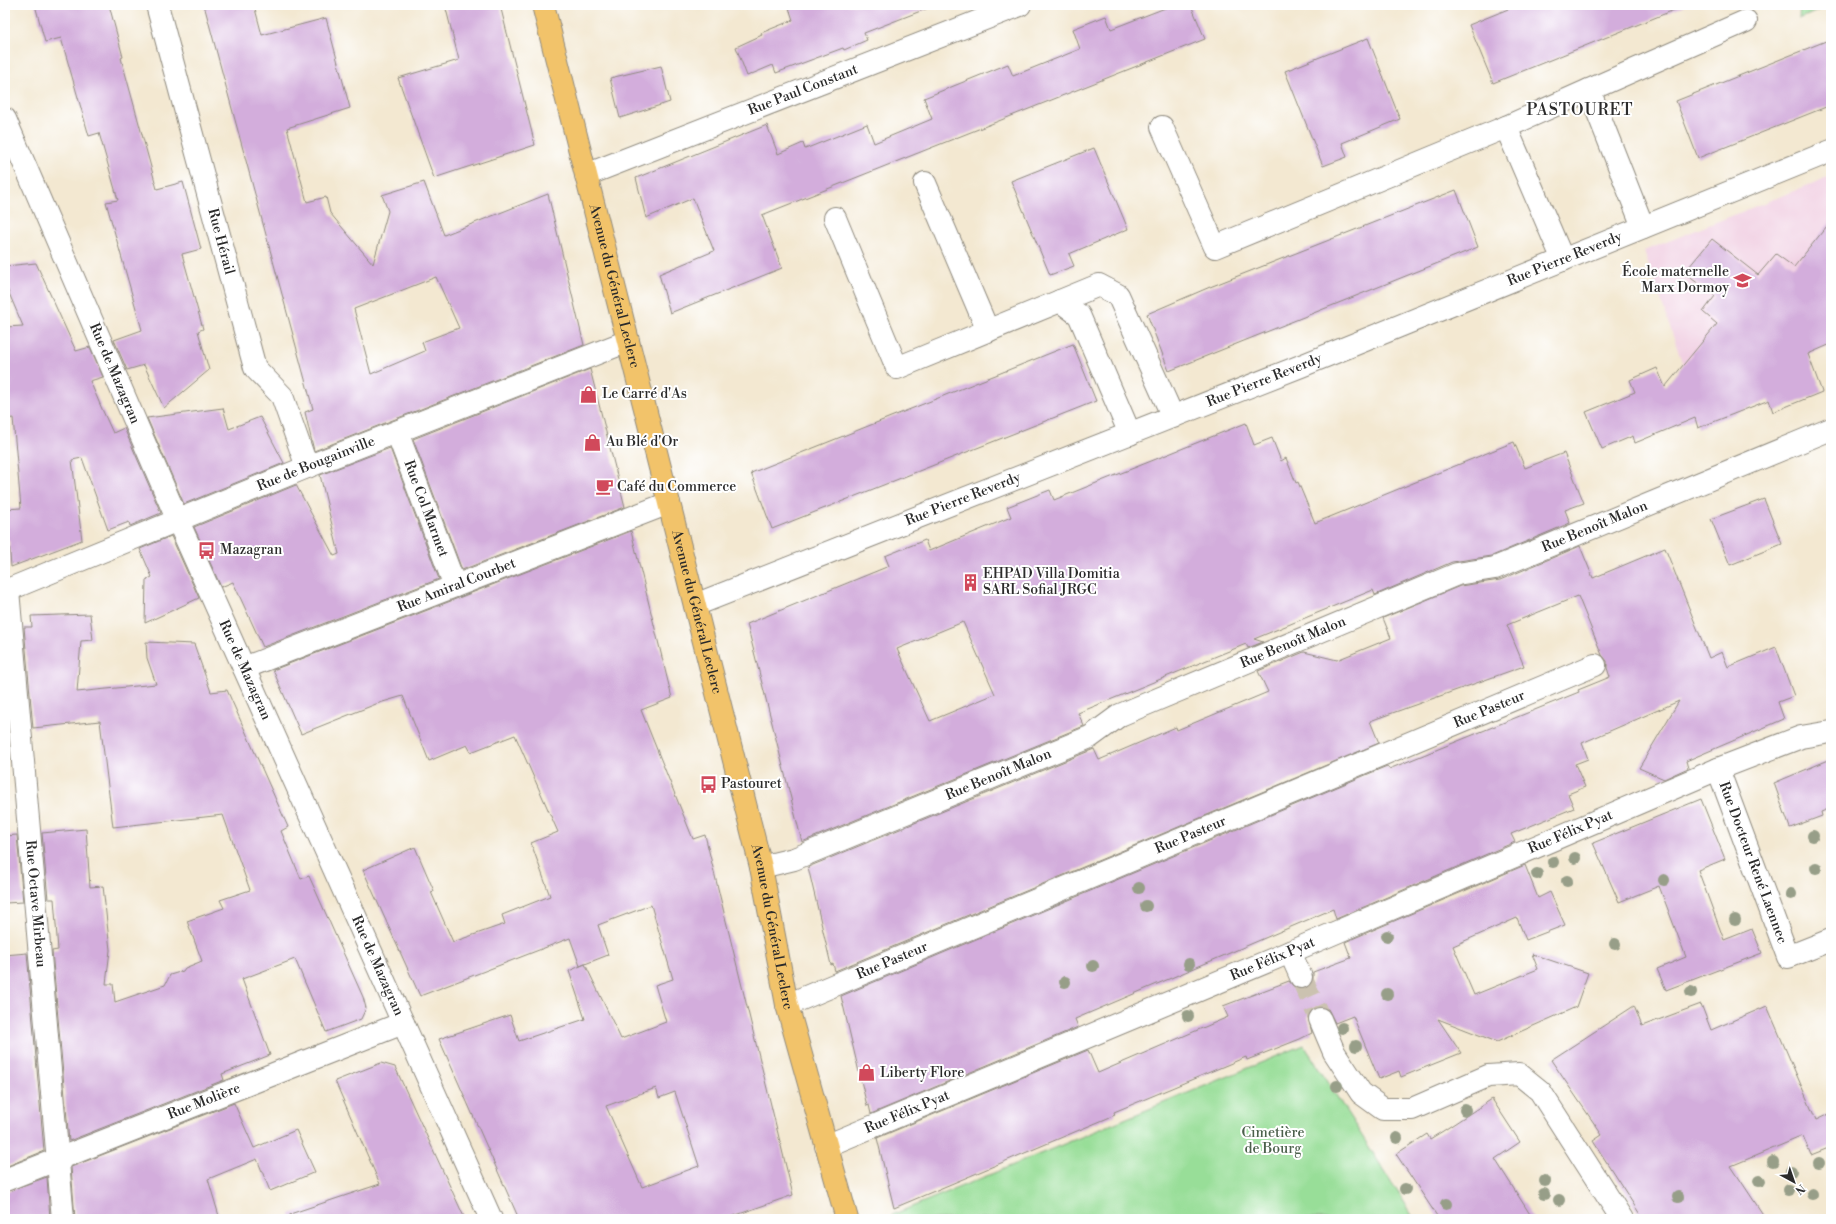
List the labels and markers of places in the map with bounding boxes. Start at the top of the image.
place label: École maternelle Marx Dormoy [1622,261,1729,297]
school or university icon: École maternelle Marx Dormoy [1732,270,1752,290]
shop icon: Le Carré d'As [579,384,599,404]
place label: Le Carré d'As [602,385,687,403]
shop icon: Au Blé d'Or [583,432,603,452]
place label: Au Blé d'Or [605,433,678,451]
cafe icon: Café du Commerce [594,477,614,497]
place label: Café du Commerce [617,478,736,496]
bus stop icon: Mazagran [197,540,217,560]
place label: Mazagran [220,541,283,559]
place label: EHPAD Villa Domitia SARL Sofial JRGC [983,565,1121,599]
building icon: EHPAD Villa Domitia SARL Sofial JRGC [960,572,980,592]
bus stop icon: Pastouret [698,774,718,794]
place label: Pastouret [721,775,782,793]
shop icon: Liberty Flore [857,1063,877,1083]
place label: Liberty Flore [880,1064,964,1082]

